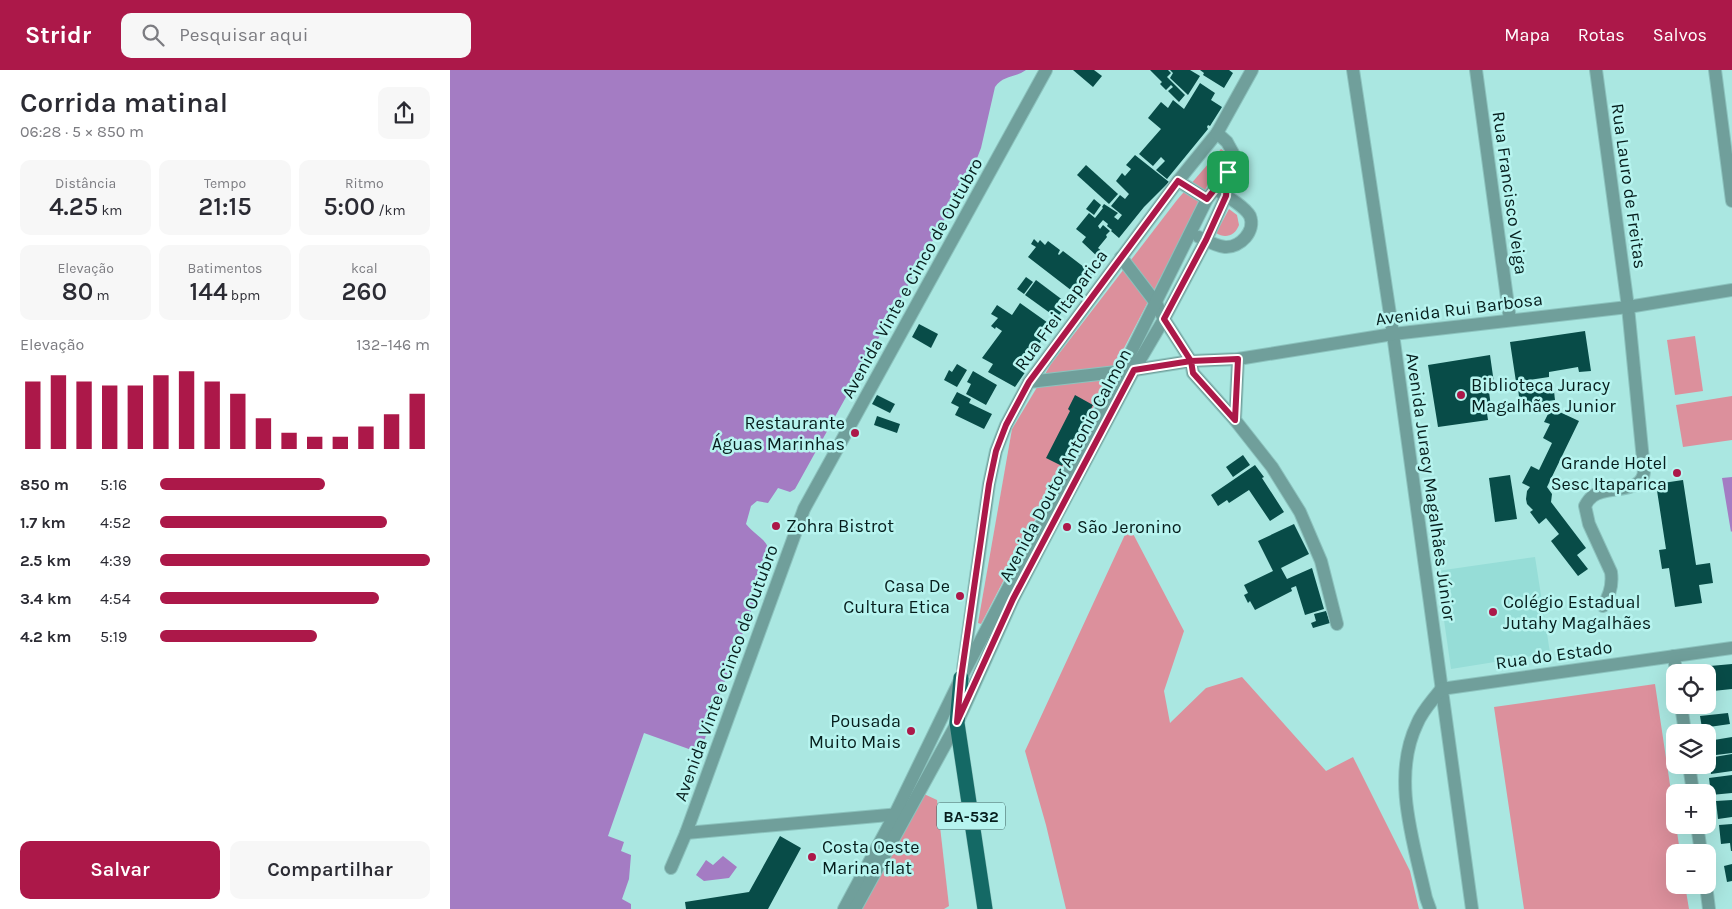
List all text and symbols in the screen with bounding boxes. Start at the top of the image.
search box [121,13,471,58]
text: Stridr [25,21,91,49]
icon: search [139,21,167,49]
text: Pesquisar aqui [179,24,308,46]
text: Mapa [1504,24,1550,46]
text: Rotas [1578,24,1625,46]
text: Salvos [1653,24,1707,46]
text: Corrida matinal [20,86,228,119]
button: share [378,87,430,139]
street label: Rua Lauro de Freitas [1606,102,1652,270]
street label: Rua Francisco Veiga [1488,110,1532,276]
text: 06:28 · 5 × 850 m [20,122,144,141]
pin [1207,151,1249,193]
street label: Avenida Vinte e Cinco de Outubro [837,154,987,402]
icon: arrive [1214,158,1242,186]
text: Distância [55,175,116,192]
text: Tempo [204,175,246,192]
text: Ritmo [345,175,384,192]
text: 4.25 [49,192,98,221]
text: 21:15 [198,192,252,221]
text: 5:00 [323,192,375,221]
text: km [98,202,122,219]
text: /km [375,202,406,219]
street label: Rua Frei Itaparica [1010,245,1112,375]
text: Elevação [58,260,114,277]
text: Batimentos [188,260,262,277]
text: kcal [351,260,378,277]
text: 80 [62,277,93,306]
text: 144 [190,277,228,306]
text: 260 [342,277,387,306]
text: m [93,287,110,304]
text: bpm [228,287,260,304]
street label: Avenida Rui Barbosa [1374,288,1544,330]
text: Elevação [20,335,84,354]
text: 132–146 m [356,335,430,354]
street label: Avenida Doutor Antonio Calmon [994,345,1136,585]
street label: Avenida Juracy Magalhães Júnior [1401,351,1461,623]
place label: Biblioteca Juracy Magalhães Junior [1471,374,1616,417]
marker: Biblioteca Juracy Magalhães Junior [1455,389,1467,401]
place label: Restaurante Águas Marinhas [712,412,845,455]
marker: Restaurante Águas Marinhas [849,427,861,439]
place label: Grande Hotel Sesc Itaparica [1551,452,1667,495]
marker: Grande Hotel Sesc Itaparica [1671,467,1683,479]
text: 850 m [20,475,69,494]
text: 5:16 [100,475,127,494]
text: 1.7 km [20,513,66,532]
text: 4:52 [100,513,131,532]
place label: Zohra Bistrot [786,515,894,537]
place label: São Jeronino [1077,516,1182,538]
marker: Zohra Bistrot [770,520,782,532]
marker: São Jeronino [1061,521,1073,533]
street label: Avenida Vinte e Cinco de Outubro [669,542,783,804]
text: 2.5 km [20,551,71,570]
text: 4:39 [100,551,131,570]
place label: Casa De Cultura Etica [843,575,950,618]
text: 3.4 km [20,589,72,608]
text: 4:54 [100,589,131,608]
marker: Casa De Cultura Etica [954,590,966,602]
place label: Colégio Estadual Jutahy Magalhães [1503,591,1651,634]
marker: Colégio Estadual Jutahy Magalhães [1487,606,1499,618]
text: 4.2 km [20,627,71,646]
text: 5:19 [100,627,127,646]
street label: Rua do Estado [1494,636,1614,674]
map controls [1666,664,1716,894]
button: locate [1666,664,1716,714]
place label: Pousada Muito Mais [809,710,901,753]
button: layers [1666,724,1716,774]
marker: Pousada Muito Mais [905,725,917,737]
button: + [1666,784,1716,834]
road number: BA-532 [937,802,1005,829]
place label: Costa Oeste Marina flat [822,836,920,879]
button: Salvar [20,841,220,899]
button: Compartilhar [230,841,430,899]
button: − [1666,844,1716,894]
marker: Costa Oeste Marina flat [806,851,818,863]

